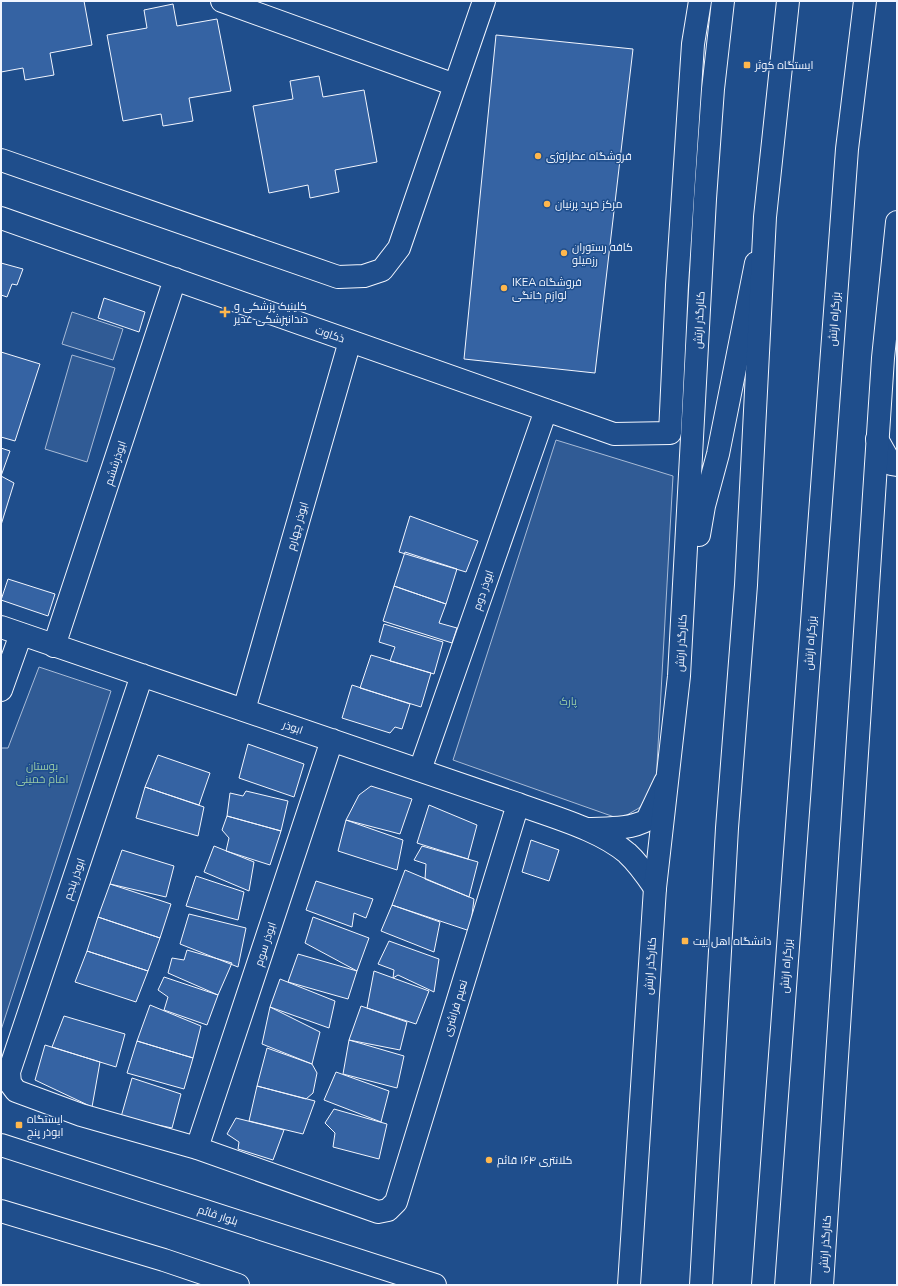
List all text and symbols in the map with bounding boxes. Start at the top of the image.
place label: ایستگاه کوثر [754,58,813,72]
marker: ایستگاه کوثر [742,60,752,70]
place label: فروشگاه عطرلوژی [546,149,632,163]
marker: فروشگاه عطرلوژی [533,151,543,161]
place label: مرکز خرید پرنیان [555,197,623,211]
marker: مرکز خرید پرنیان [542,199,552,209]
place label: کافه رستوران رزمیلو [572,240,633,267]
marker: کافه رستوران رزمیلو [559,248,569,258]
place label: IKEA فروشگاه لوازم خانگی [512,275,582,303]
marker: IKEA فروشگاه لوازم خانگی [499,283,509,293]
street label: کنارگذر ارتش [690,291,708,349]
street label: بزرگراه ارتش [825,291,843,347]
place label: کلینیک پزشکی و دندانپزشکی غدیر [233,299,308,326]
marker: کلینیک پزشکی و دندانپزشکی غدیر [219,306,231,318]
street label: ذکاوت [313,322,347,346]
street label: ابوذرششم [101,439,130,487]
street label: ابوذر چهارم [283,500,312,552]
street label: ابوذر دوم [470,568,497,612]
street label: کنارگذر ارتش [672,614,690,672]
street label: بزرگراه ارتش [801,615,819,671]
park label: پارک [559,694,577,708]
street label: ابوذر [280,717,305,737]
park label: بوستان امام خمینی [16,759,68,787]
street label: ابوذر پنجم [60,856,89,902]
street label: ابوذر سوم [251,920,280,968]
place label: دانشگاه اهل بیت [693,934,771,948]
marker: دانشگاه اهل بیت [680,936,690,946]
street label: کنارگذر ارتش [641,937,659,995]
street label: بزرگراه ارتش [777,938,795,994]
street label: نعیم فراشری [440,978,471,1038]
place label: ایستگاه ابوذر پنج [27,1112,63,1140]
marker: ایستگاه ابوذر پنج [14,1120,24,1130]
place label: کلانتری ۱۶۴ قائم [497,1153,573,1168]
marker: کلانتری ۱۶۴ قائم [484,1155,494,1165]
street label: بلوار قائم [196,1202,240,1229]
street label: کنارگذر ارتش [816,1215,834,1273]

